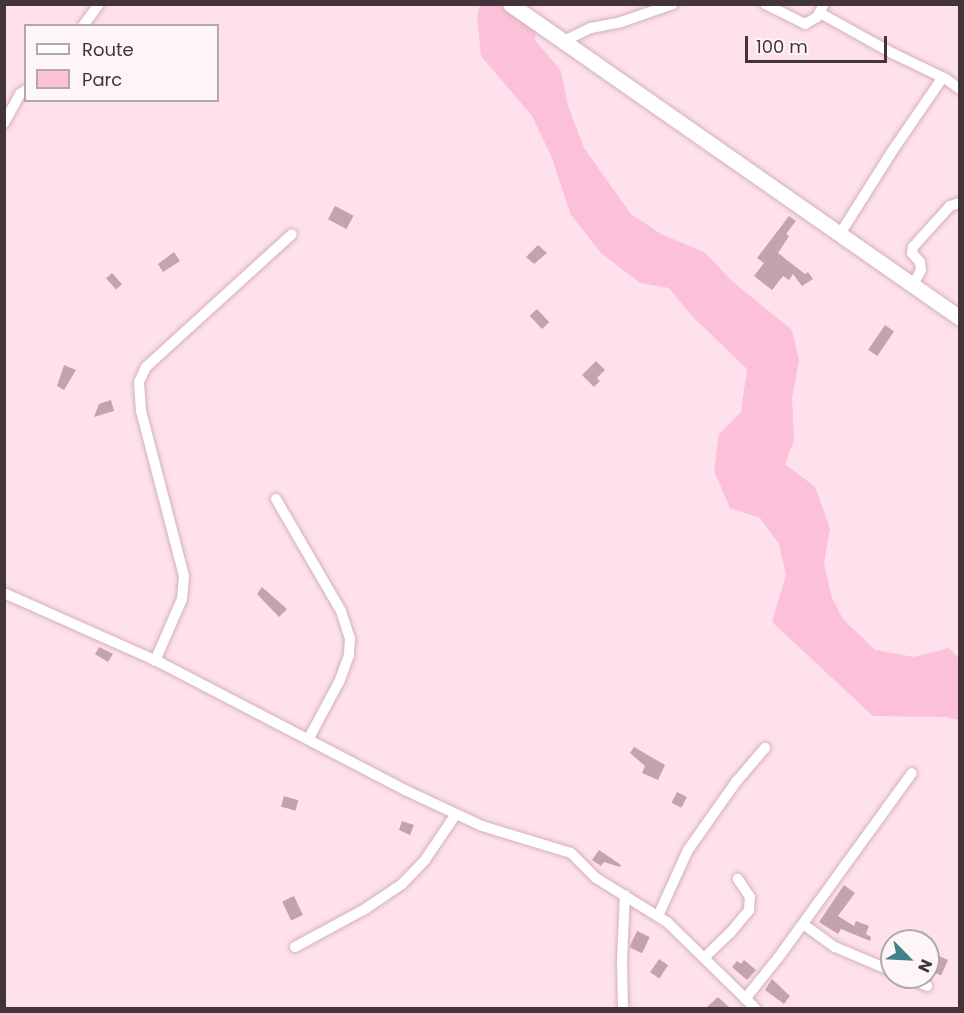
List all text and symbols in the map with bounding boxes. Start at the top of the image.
legend [24,24,219,102]
scale bar [748,24,890,62]
text: 100 m [756,34,808,59]
text: Route [82,37,134,62]
text: Parc [82,67,122,92]
north arrow [880,929,940,989]
text: N [912,956,938,976]

